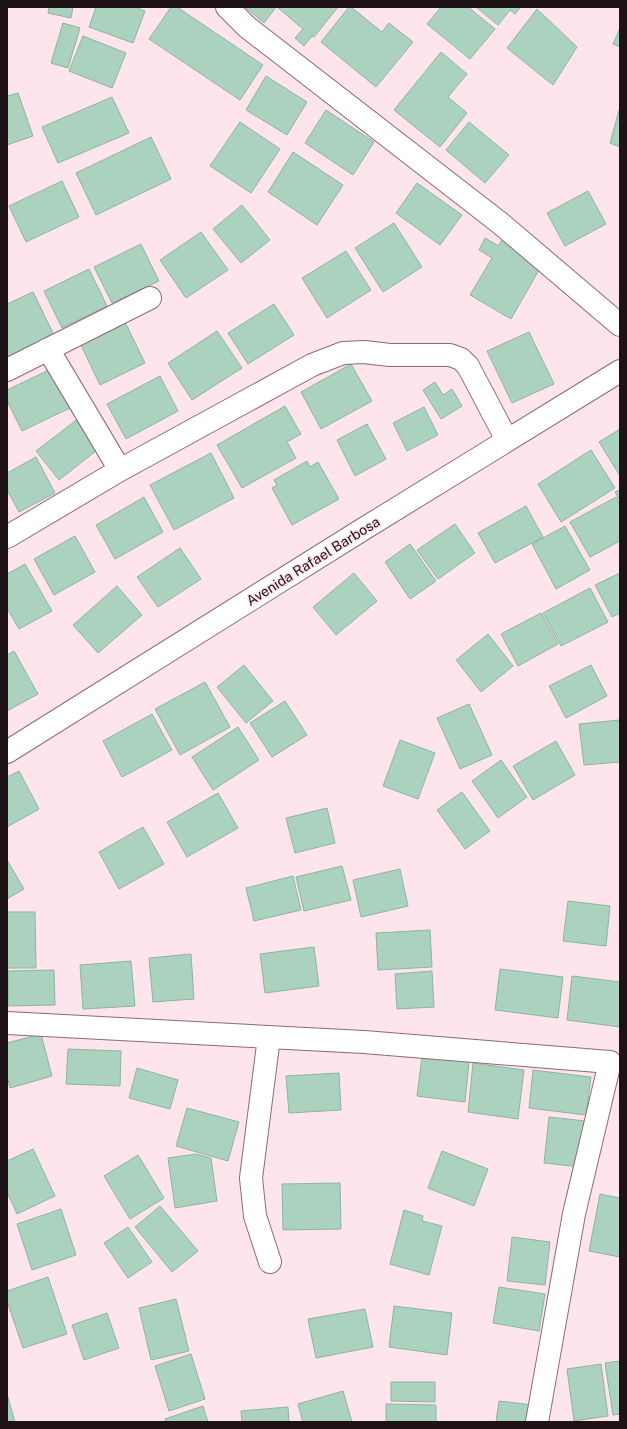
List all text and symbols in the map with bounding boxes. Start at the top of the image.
street label: Avenida Rafael Barbosa [243,513,383,609]

